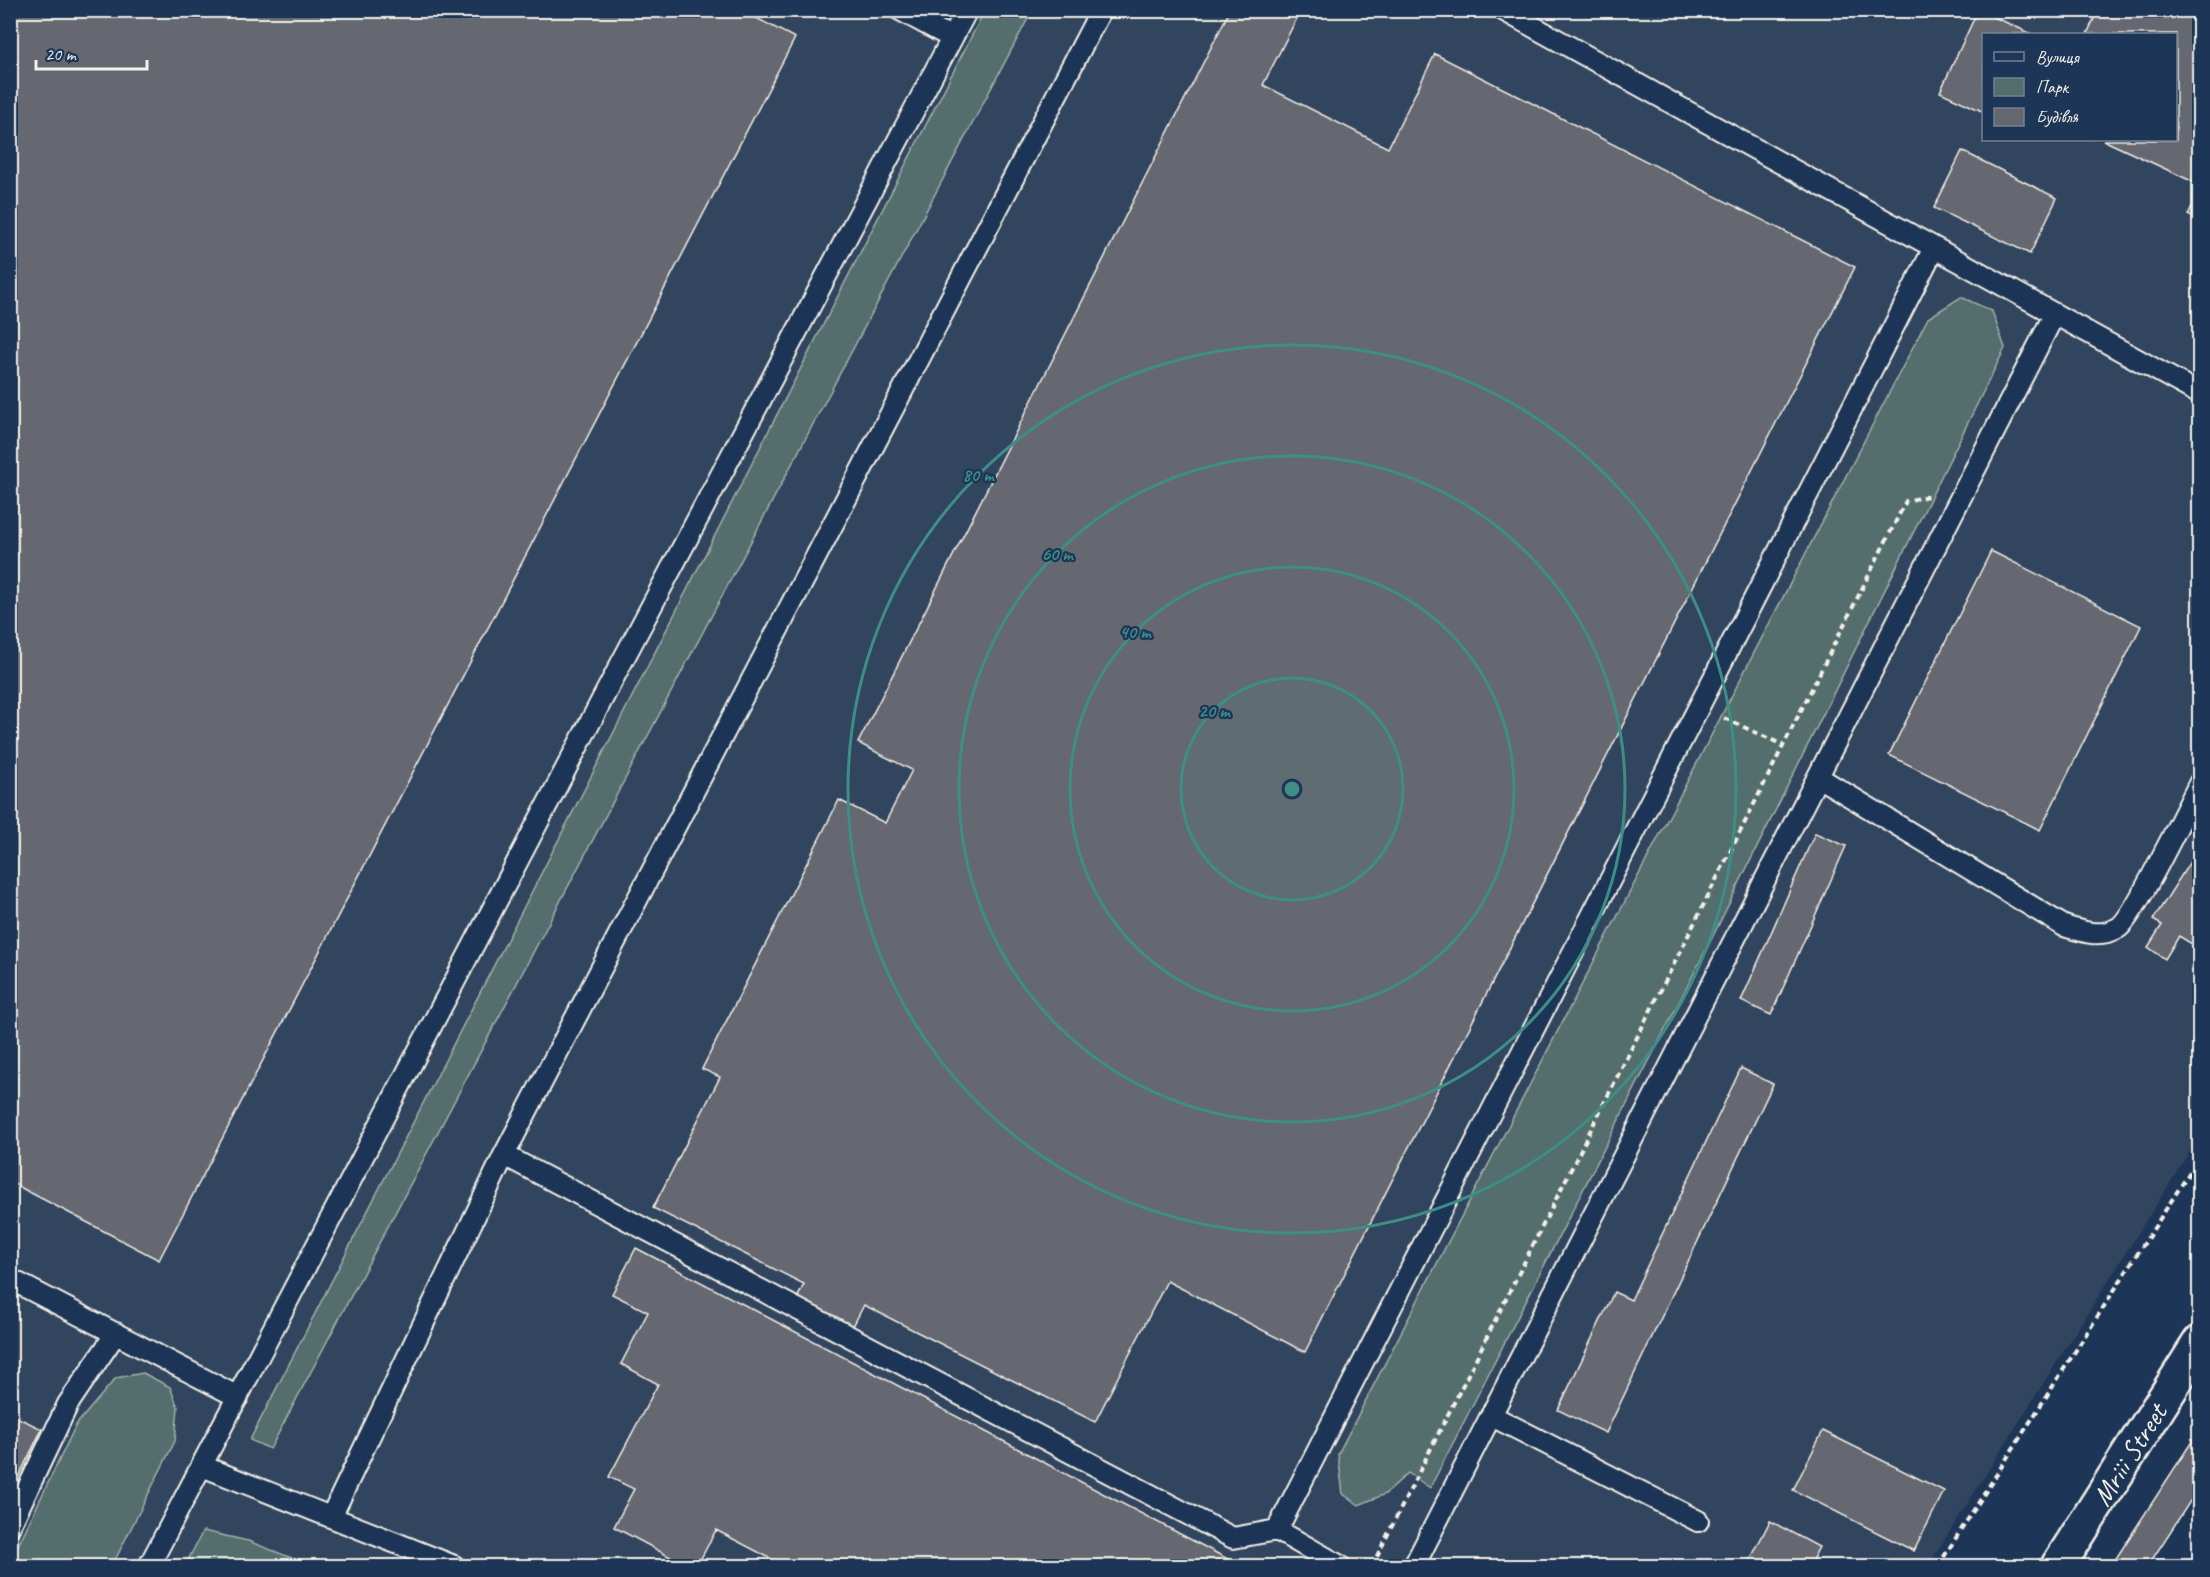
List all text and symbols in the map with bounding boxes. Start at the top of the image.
scale bar [36,33,147,71]
legend [1982,33,2177,141]
text: 20 m [45,43,78,65]
text: Вулиця [2036,46,2080,68]
text: Парк [2036,76,2070,98]
text: Будівля [2036,106,2079,128]
text: 80 m [963,464,995,486]
text: 60 m [1041,543,1074,565]
text: 40 m [1120,621,1152,643]
text: 20 m [1199,700,1231,722]
centre of rings [1282,779,1302,799]
street label: Mriii Street [2084,1395,2176,1512]

